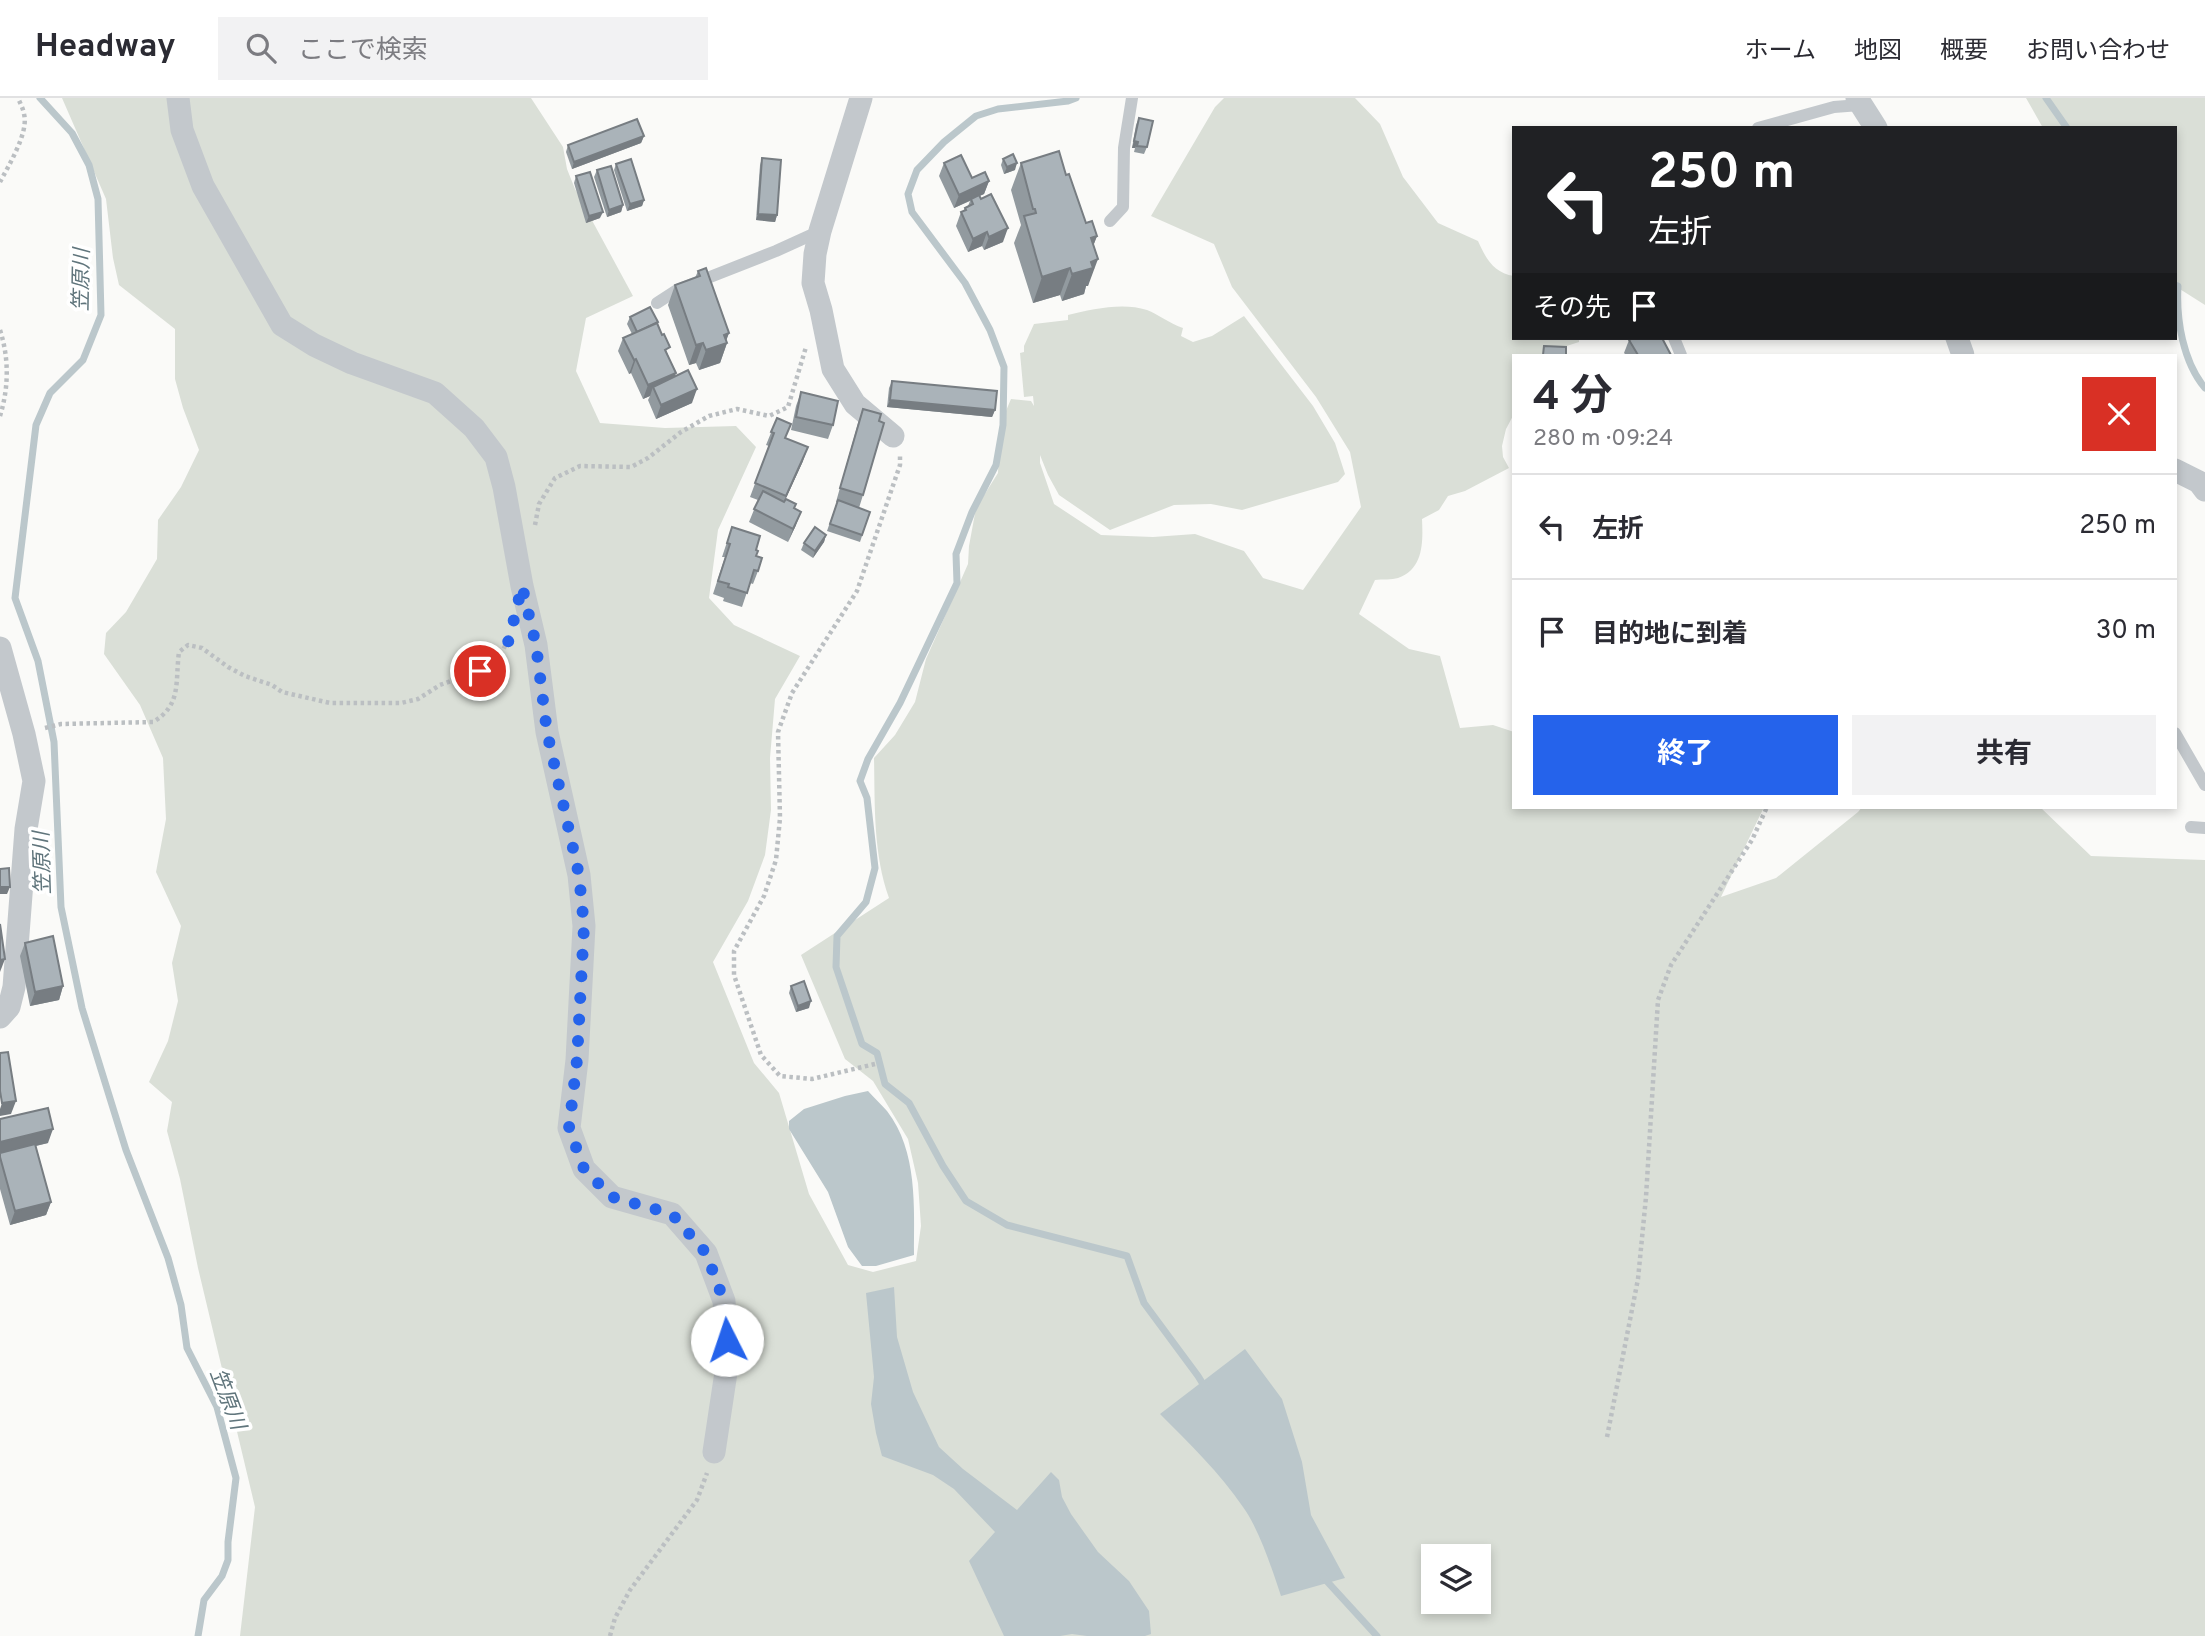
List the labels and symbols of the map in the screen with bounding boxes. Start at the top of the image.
water label: 笠原川 [68,246,97,312]
pin [450,641,510,701]
water label: 笠原川 [29,829,58,895]
position arrow [690,1303,764,1377]
water label: 笠原川 [203,1365,251,1436]

